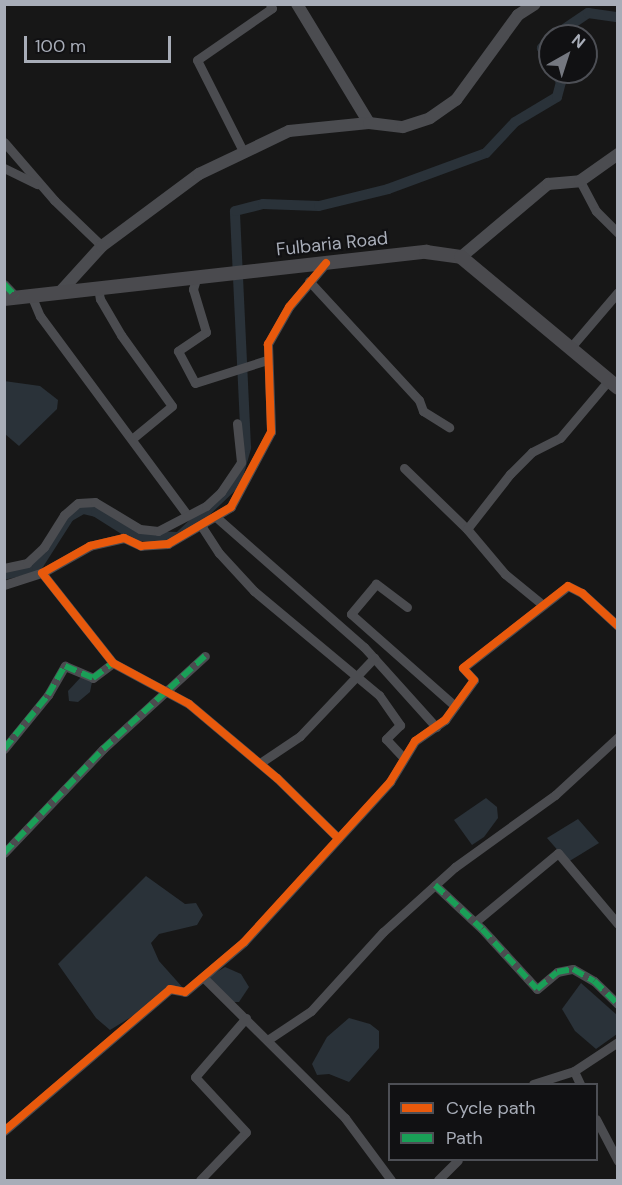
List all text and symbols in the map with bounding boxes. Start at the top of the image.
scale bar [27,24,174,62]
north arrow [538,24,598,84]
text: N [567,29,590,53]
text: 100 m [35,34,86,58]
street label: Fulbaria Road [275,227,389,261]
legend [388,1083,598,1161]
text: Cycle path [446,1096,536,1120]
text: Path [446,1126,483,1150]

